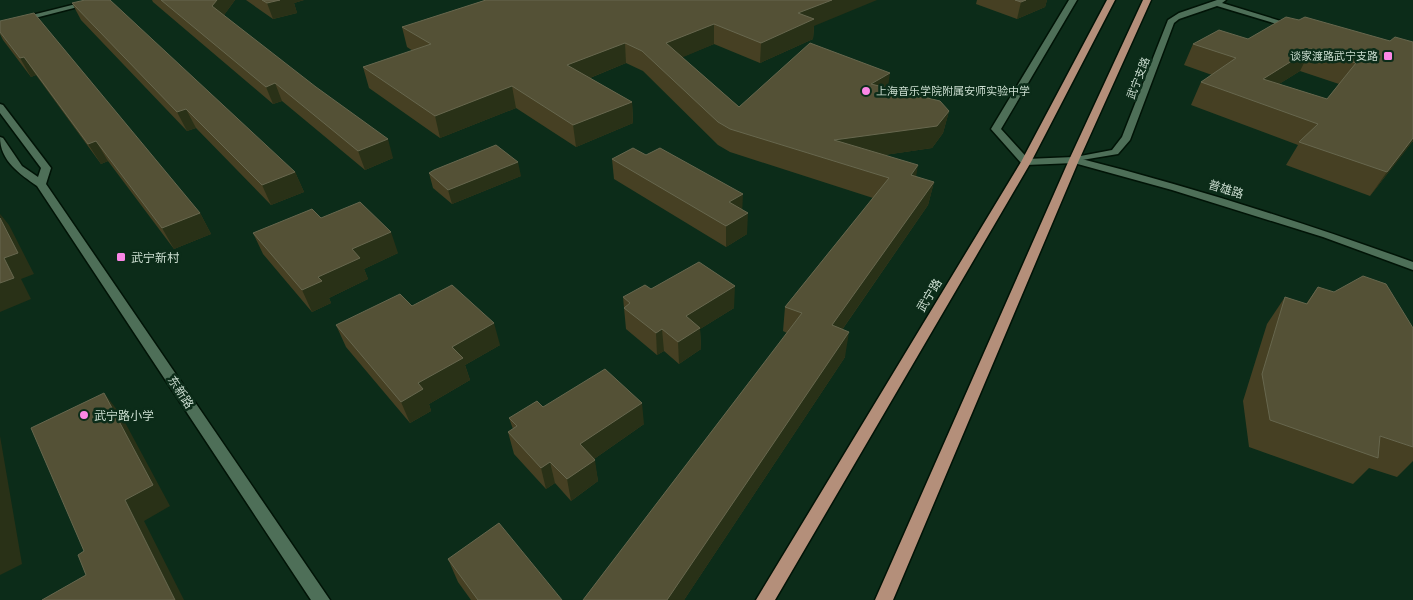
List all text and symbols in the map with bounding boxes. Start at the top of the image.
place label: 谈家渡路武宁支路 [1290,49,1378,63]
marker: 谈家渡路武宁支路 [1382,50,1394,62]
street label: 武宁支路 [1124,55,1152,101]
place label: 上海音乐学院附属安师实验中学 [876,84,1030,98]
marker: 上海音乐学院附属安师实验中学 [860,85,872,97]
street label: 普雄路 [1207,177,1245,201]
place label: 武宁新村 [131,250,180,265]
marker: 武宁新村 [115,251,127,263]
street label: 武宁路 [913,276,945,314]
street label: 东新路 [165,373,197,411]
place label: 武宁路小学 [94,408,154,423]
marker: 武宁路小学 [78,409,90,421]

